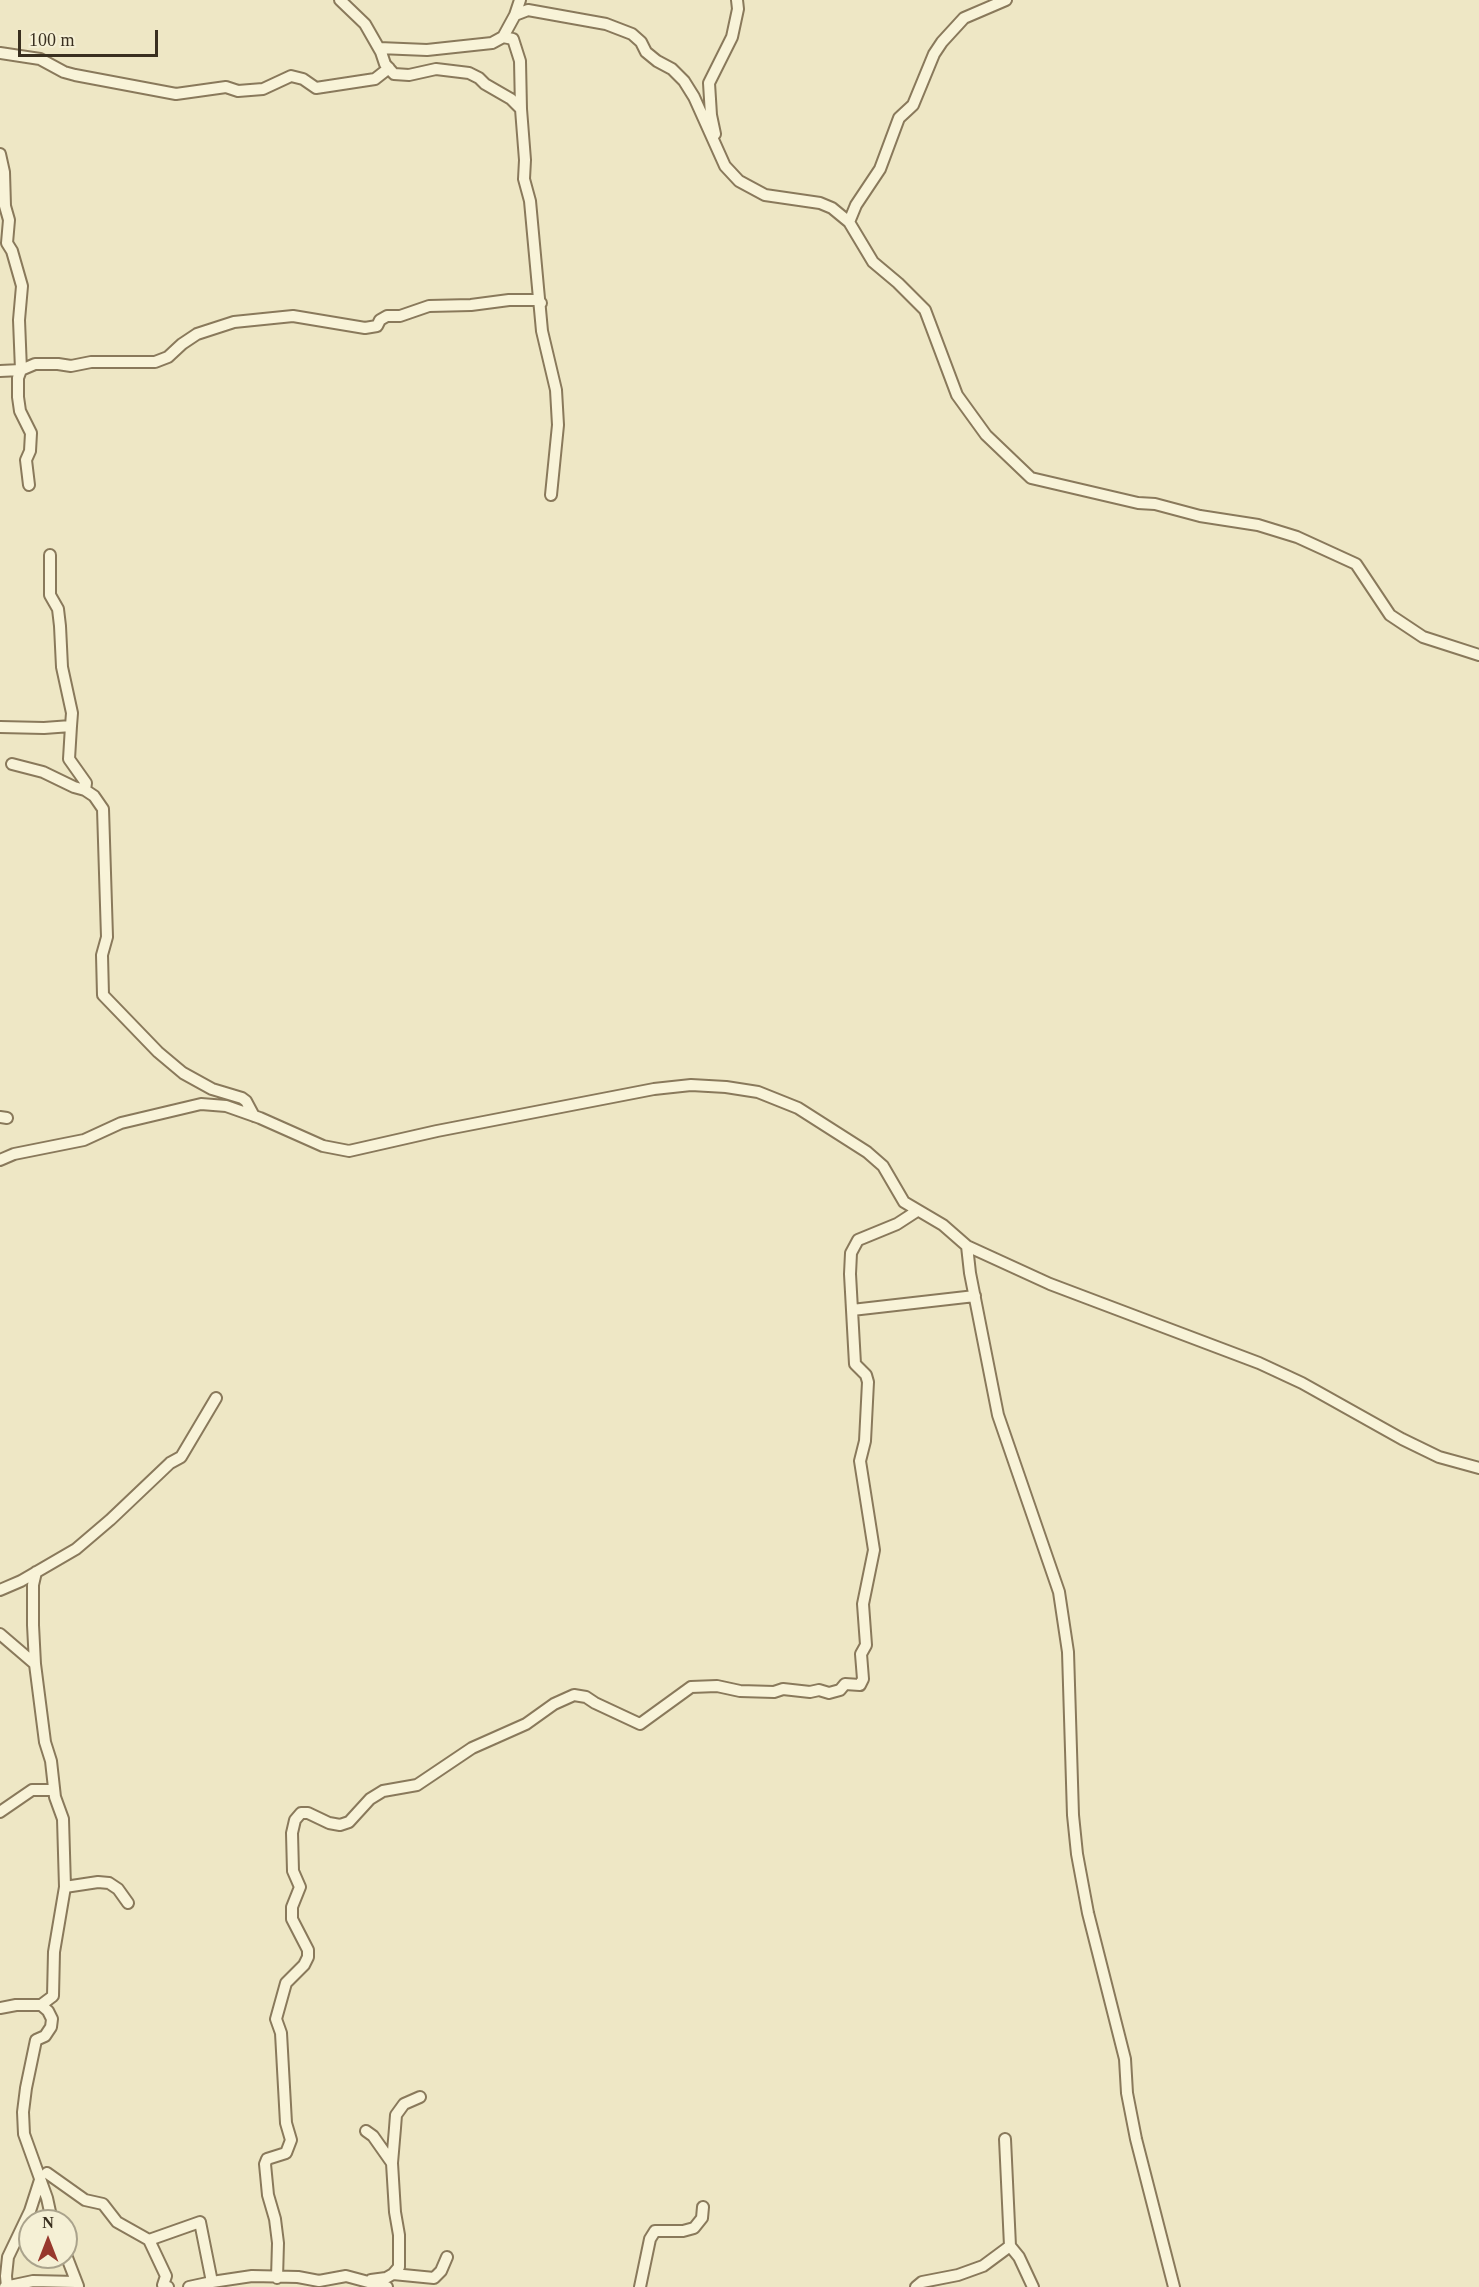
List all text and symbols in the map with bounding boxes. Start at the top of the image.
scale bar [21,18,160,56]
text: 100 m [29,30,75,50]
north arrow [18,2209,78,2269]
text: N [42,2214,54,2231]

